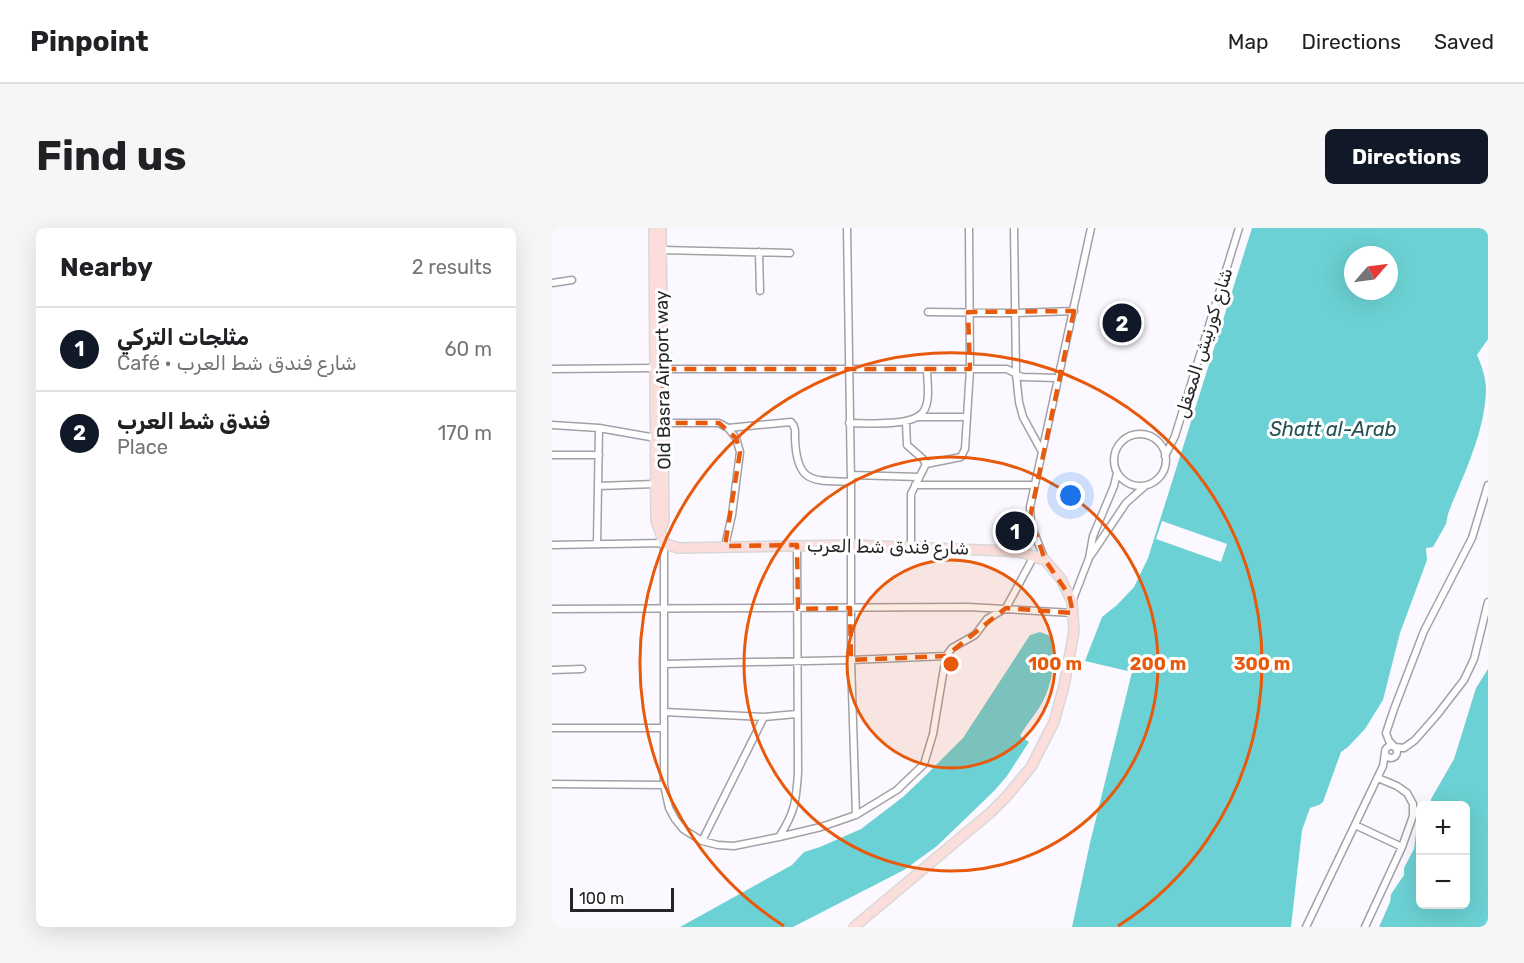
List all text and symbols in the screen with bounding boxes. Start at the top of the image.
text: Pinpoint [30,25,149,58]
text: Map [1228,29,1269,54]
text: Directions [1302,29,1401,54]
text: Saved [1434,29,1494,54]
button: Directions [1325,129,1488,184]
text: Find us [36,131,187,181]
north arrow [1344,246,1398,300]
text: Nearby [60,252,153,283]
text: 2 results [412,255,492,279]
street label: شارع كورنيش المعقل [1171,265,1238,421]
street label: Old Basra Airport way [650,290,676,470]
pin: 2 [1102,300,1142,346]
text: مثلجات التركي [117,324,249,351]
text: 1 [75,337,84,361]
text: 60 m [445,337,492,361]
text: Café · شارع فندق شط العرب [117,351,357,375]
text: فندق شط العرب [117,408,270,435]
water label: Shatt al-Arab [1269,417,1397,441]
text: 2 [73,421,86,445]
text: 170 m [438,421,492,445]
text: Place [117,435,168,459]
your location [1056,481,1085,510]
pin: 1 [996,508,1034,554]
street label: شارع فندق شط العرب [807,535,969,560]
text: 100 m [1028,653,1082,675]
text: 200 m [1130,653,1186,675]
text: 300 m [1234,653,1290,675]
centre of rings [941,654,961,674]
map controls [1416,801,1470,909]
button: + [1416,801,1470,855]
button: − [1416,855,1470,909]
scale bar [570,885,674,912]
text: 100 m [579,889,624,908]

